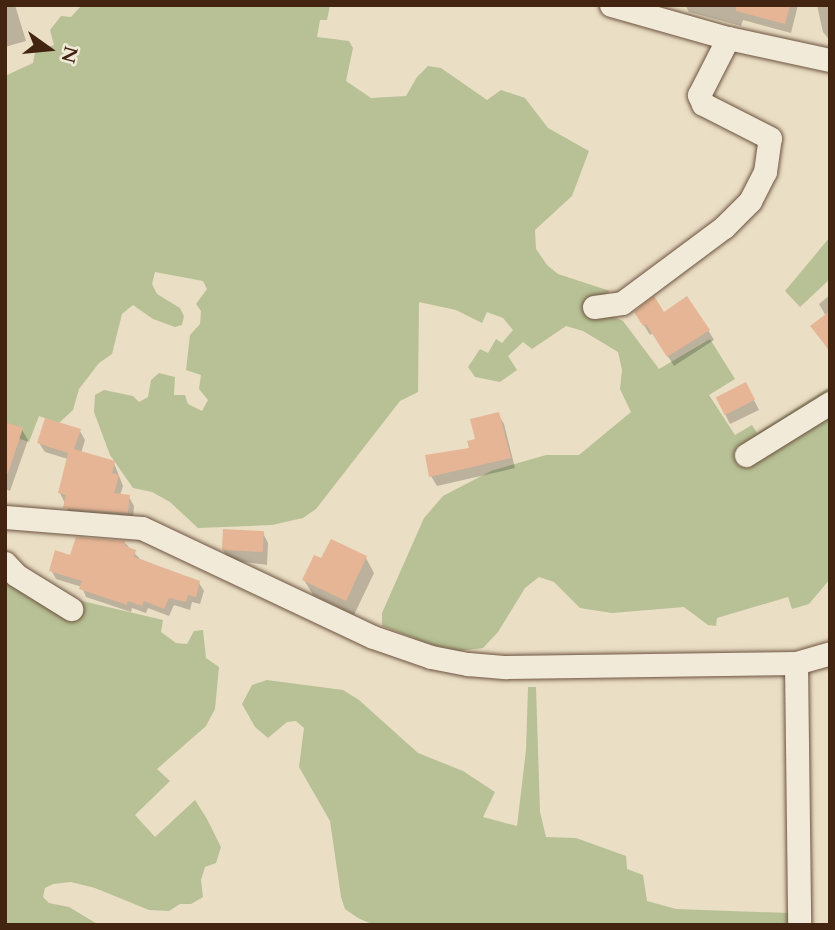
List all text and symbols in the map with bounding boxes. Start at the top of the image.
north arrow [14,14,84,84]
text: N [55,43,84,66]

